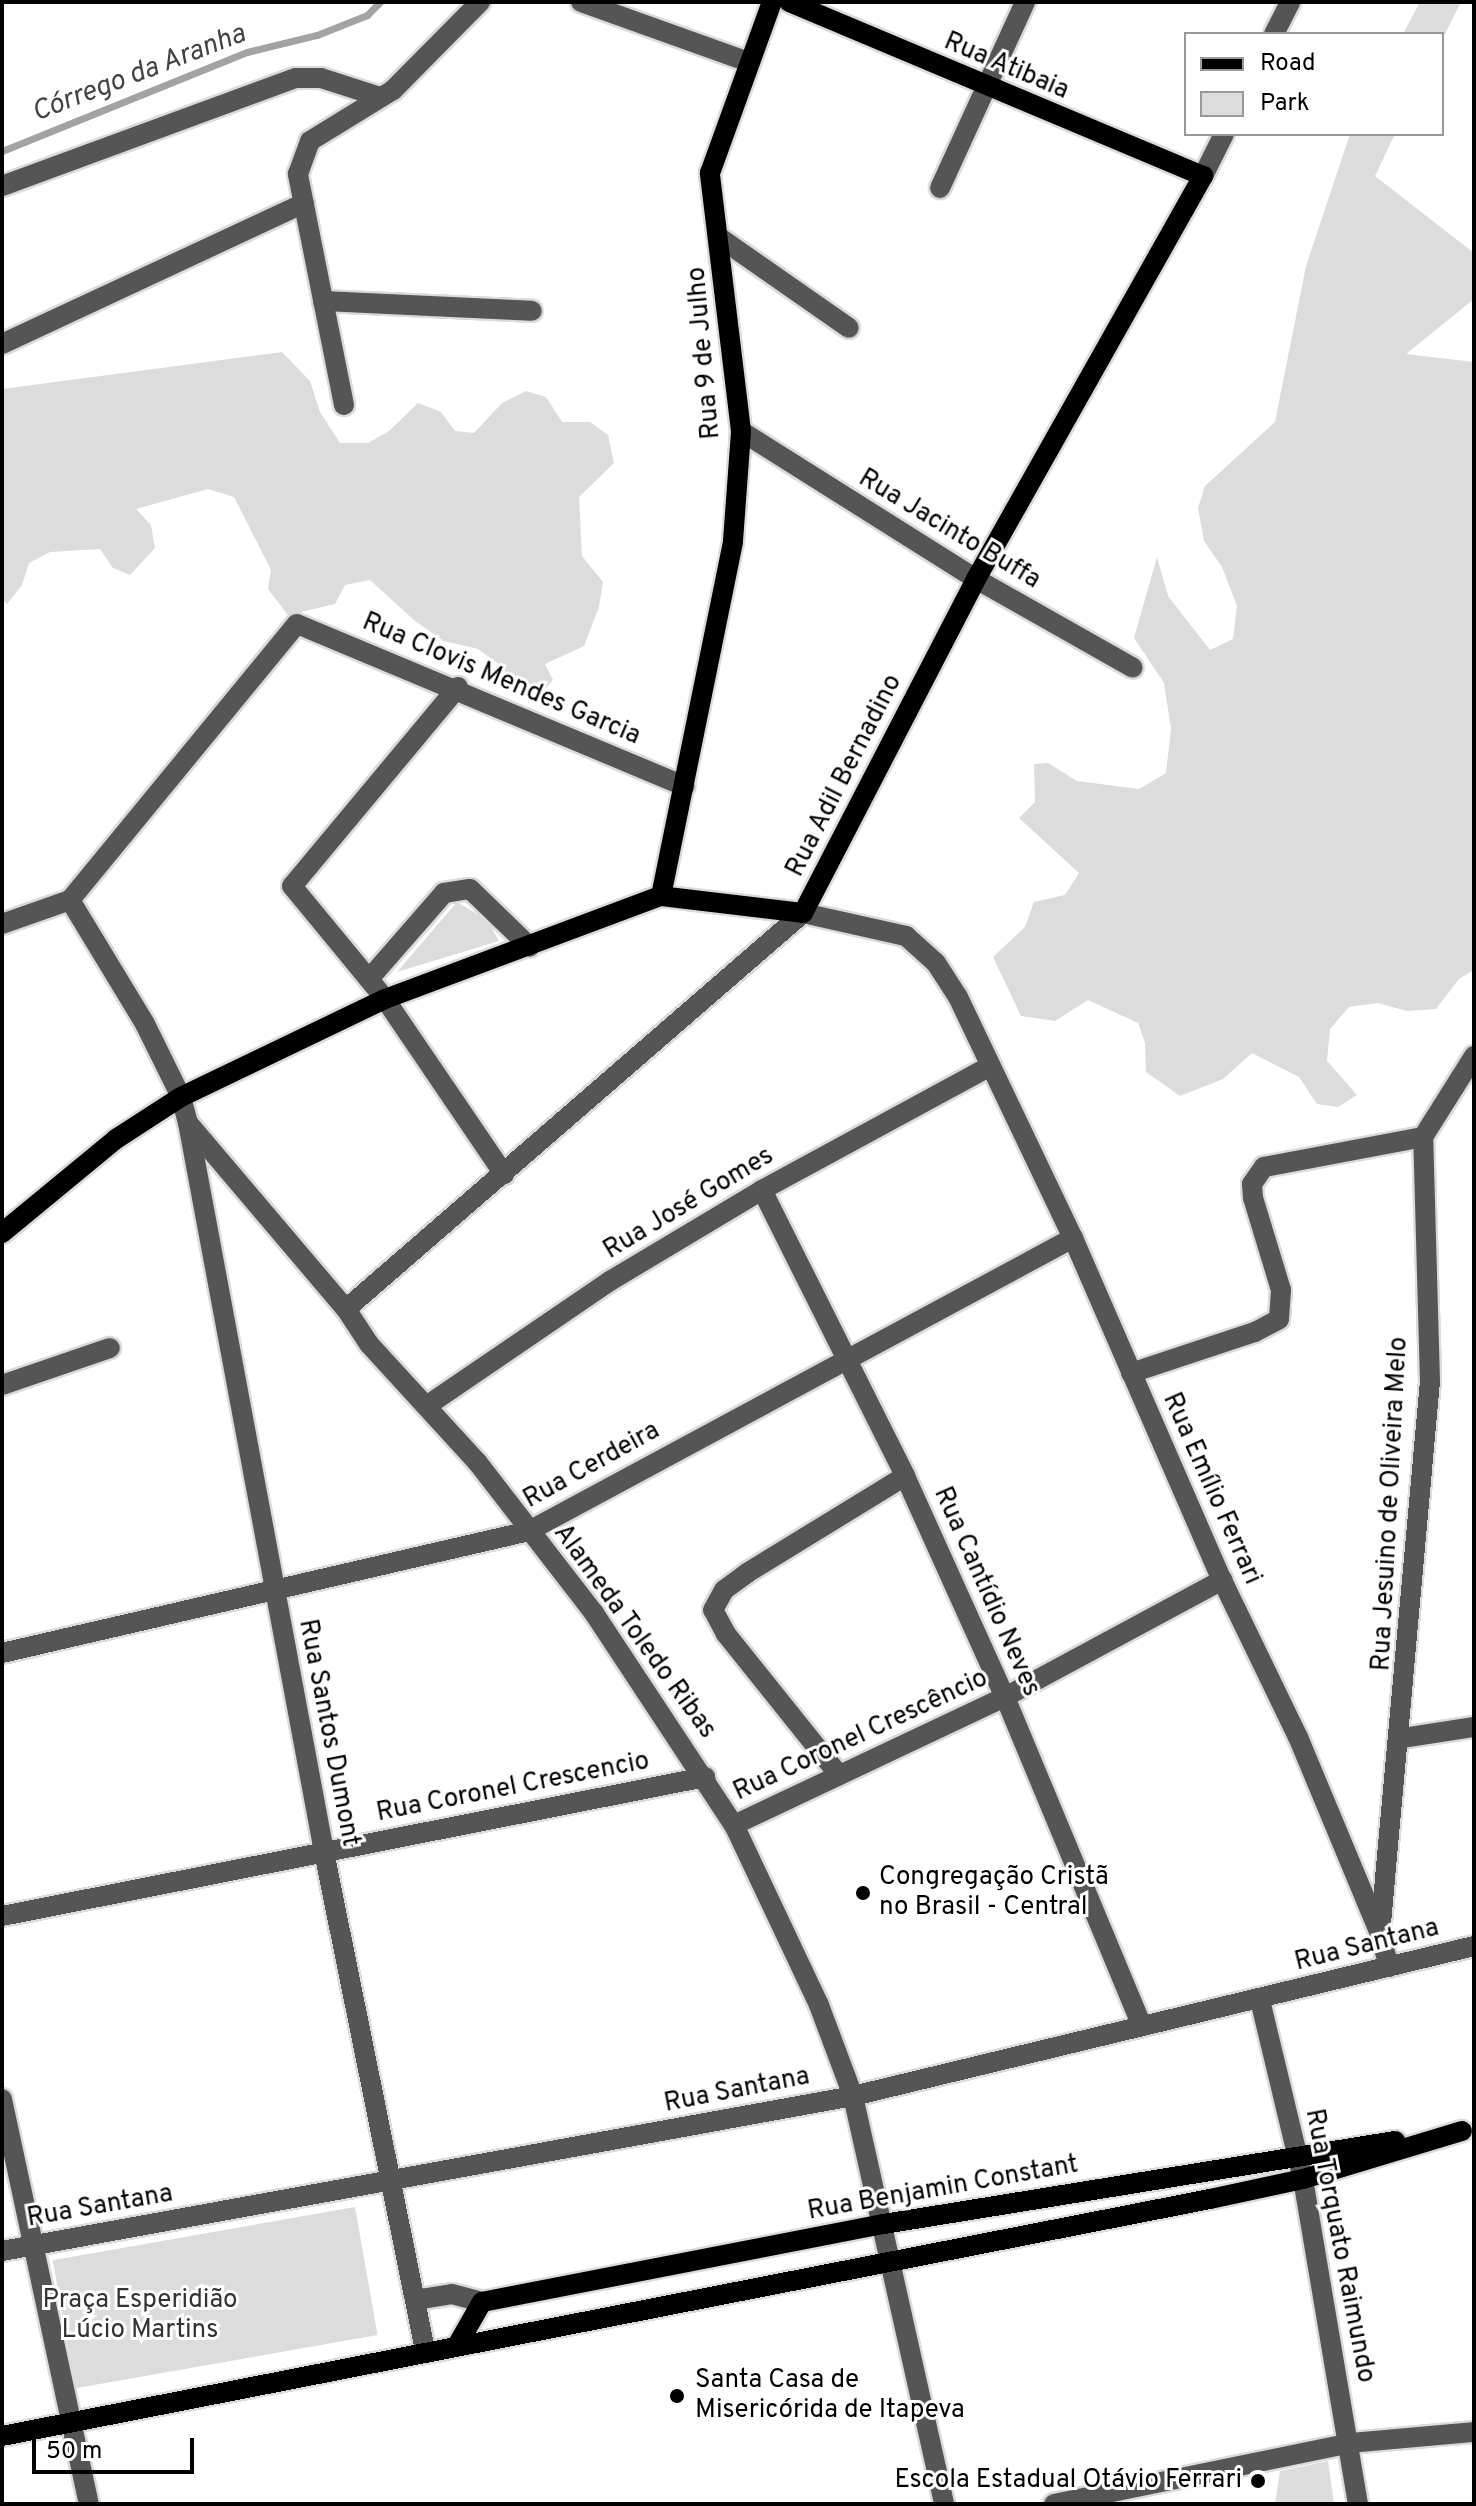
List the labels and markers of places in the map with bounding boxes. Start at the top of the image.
place label: Congregação Cristã no Brasil - Central [879,1862,1109,1924]
marker: Congregação Cristã no Brasil - Central [854,1884,872,1902]
place label: Santa Casa de Misericórida de Itapeva [695,2365,965,2426]
marker: Santa Casa de Misericórida de Itapeva [666,2385,688,2407]
place label: Escola Estadual Otávio Ferrari [894,2465,1242,2497]
marker: Escola Estadual Otávio Ferrari [1249,2472,1267,2490]

